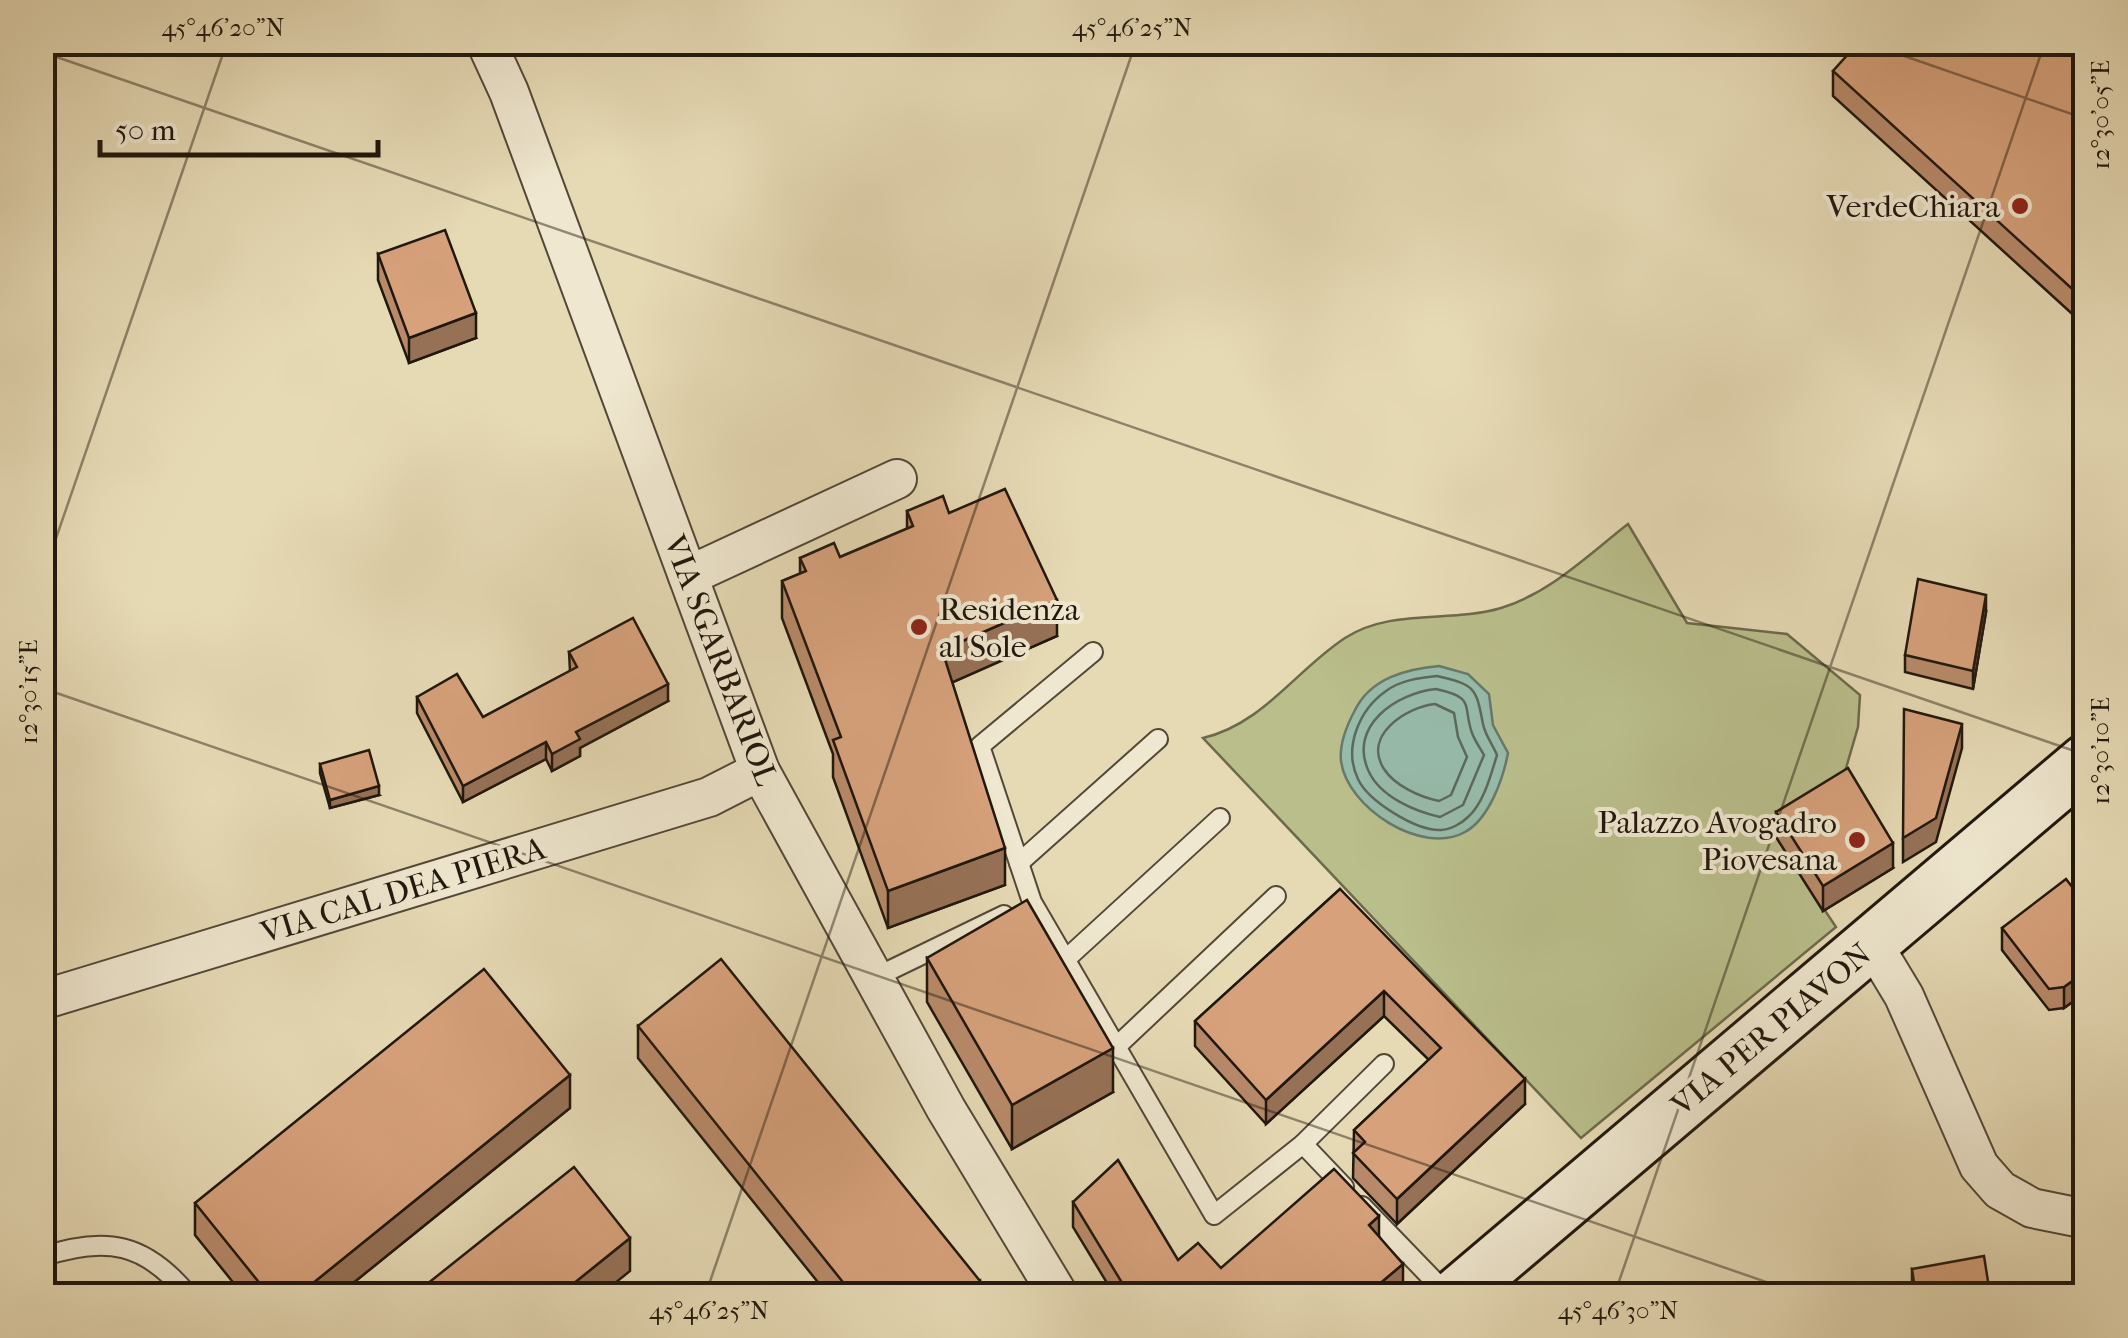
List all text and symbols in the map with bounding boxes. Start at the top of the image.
text: 45°46'20"N [161,13,285,42]
text: 45°46'25"N [1072,13,1192,42]
text: 12°30'05"E [2086,60,2115,170]
scale bar [100,95,378,157]
text: 50 m [115,113,176,148]
place label: VerdeChiara [1826,188,2001,225]
marker: VerdeChiara [2009,195,2031,217]
street label: VIA SGARBARIOL [655,529,786,791]
place label: Residenza al Sole [939,591,1081,665]
marker: Residenza al Sole [908,616,930,638]
text: 12°30'15"E [14,640,43,744]
text: 12°30'10"E [2086,697,2115,805]
place label: Palazzo Avogadro Piovesana [1598,804,1838,878]
street label: VIA CAL DEA PIERA [255,829,550,952]
marker: Palazzo Avogadro Piovesana [1846,829,1868,851]
street label: VIA PER PIAVON [1663,935,1879,1124]
text: 45°46'25"N [649,1296,769,1325]
text: 45°46'30"N [1558,1296,1678,1325]

